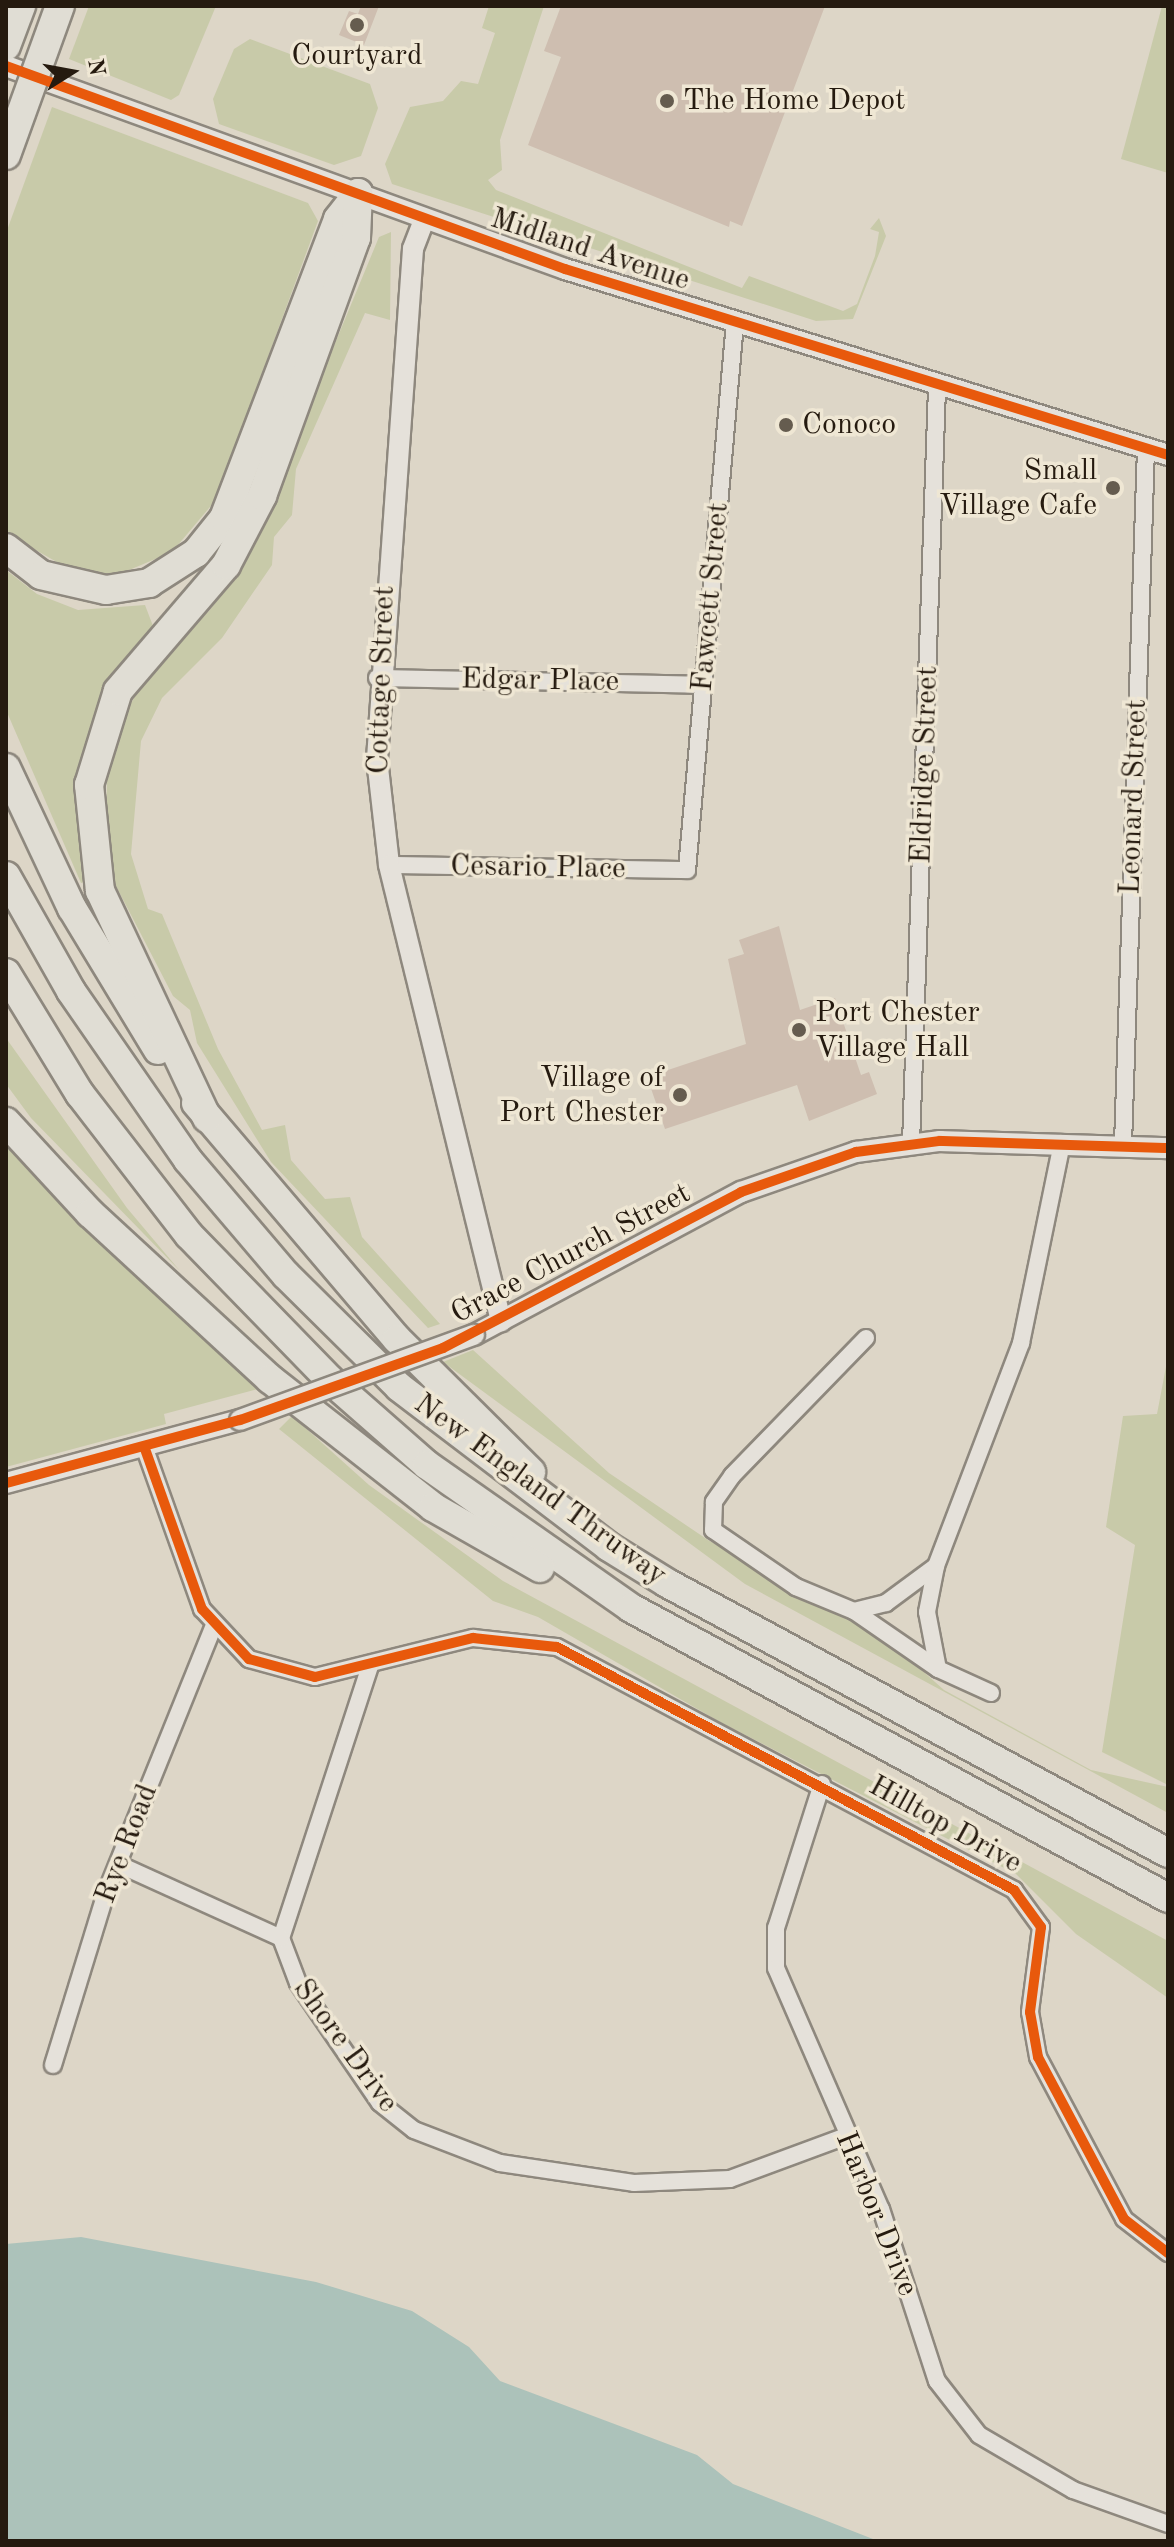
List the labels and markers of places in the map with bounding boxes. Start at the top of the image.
marker: Courtyard [348,16,366,34]
place label: Courtyard [291,38,423,74]
place label: The Home Depot [683,83,906,119]
marker: The Home Depot [658,92,676,110]
place label: Conoco [802,407,896,443]
marker: Conoco [777,416,795,434]
place label: Small Village Cafe [939,453,1097,524]
marker: Small Village Cafe [1104,479,1122,497]
place label: Port Chester Village Hall [815,995,980,1066]
marker: Port Chester Village Hall [790,1021,808,1039]
place label: Village of Port Chester [499,1060,664,1130]
marker: Village of Port Chester [671,1086,689,1104]

